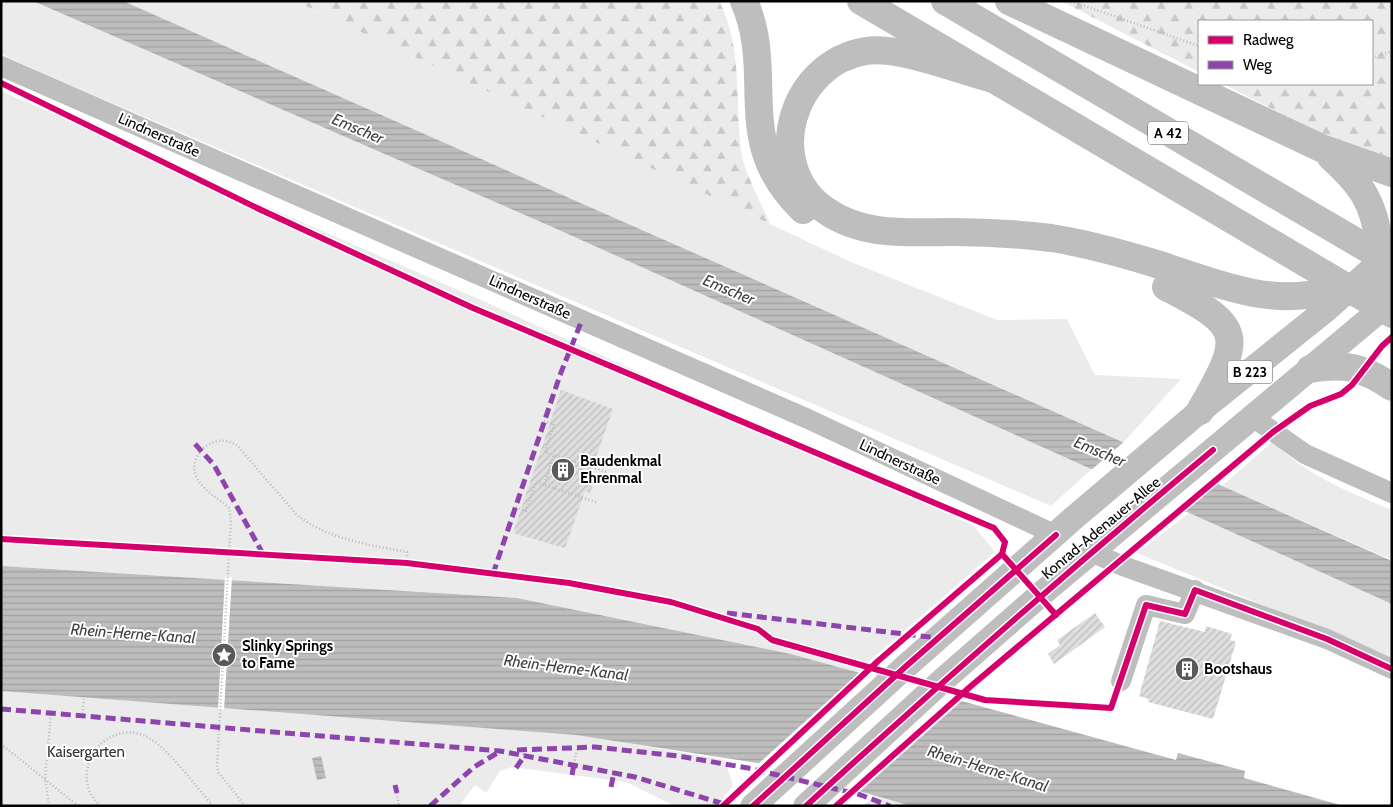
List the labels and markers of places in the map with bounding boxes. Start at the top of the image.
place label: Baudenkmal Ehrenmal [580,452,661,487]
building icon: Baudenkmal Ehrenmal [550,457,576,483]
place label: Slinky Springs to Fame [242,637,333,672]
place icon: Slinky Springs to Fame [211,642,237,668]
building icon: Bootshaus [1174,656,1200,682]
place label: Bootshaus [1204,660,1272,678]

